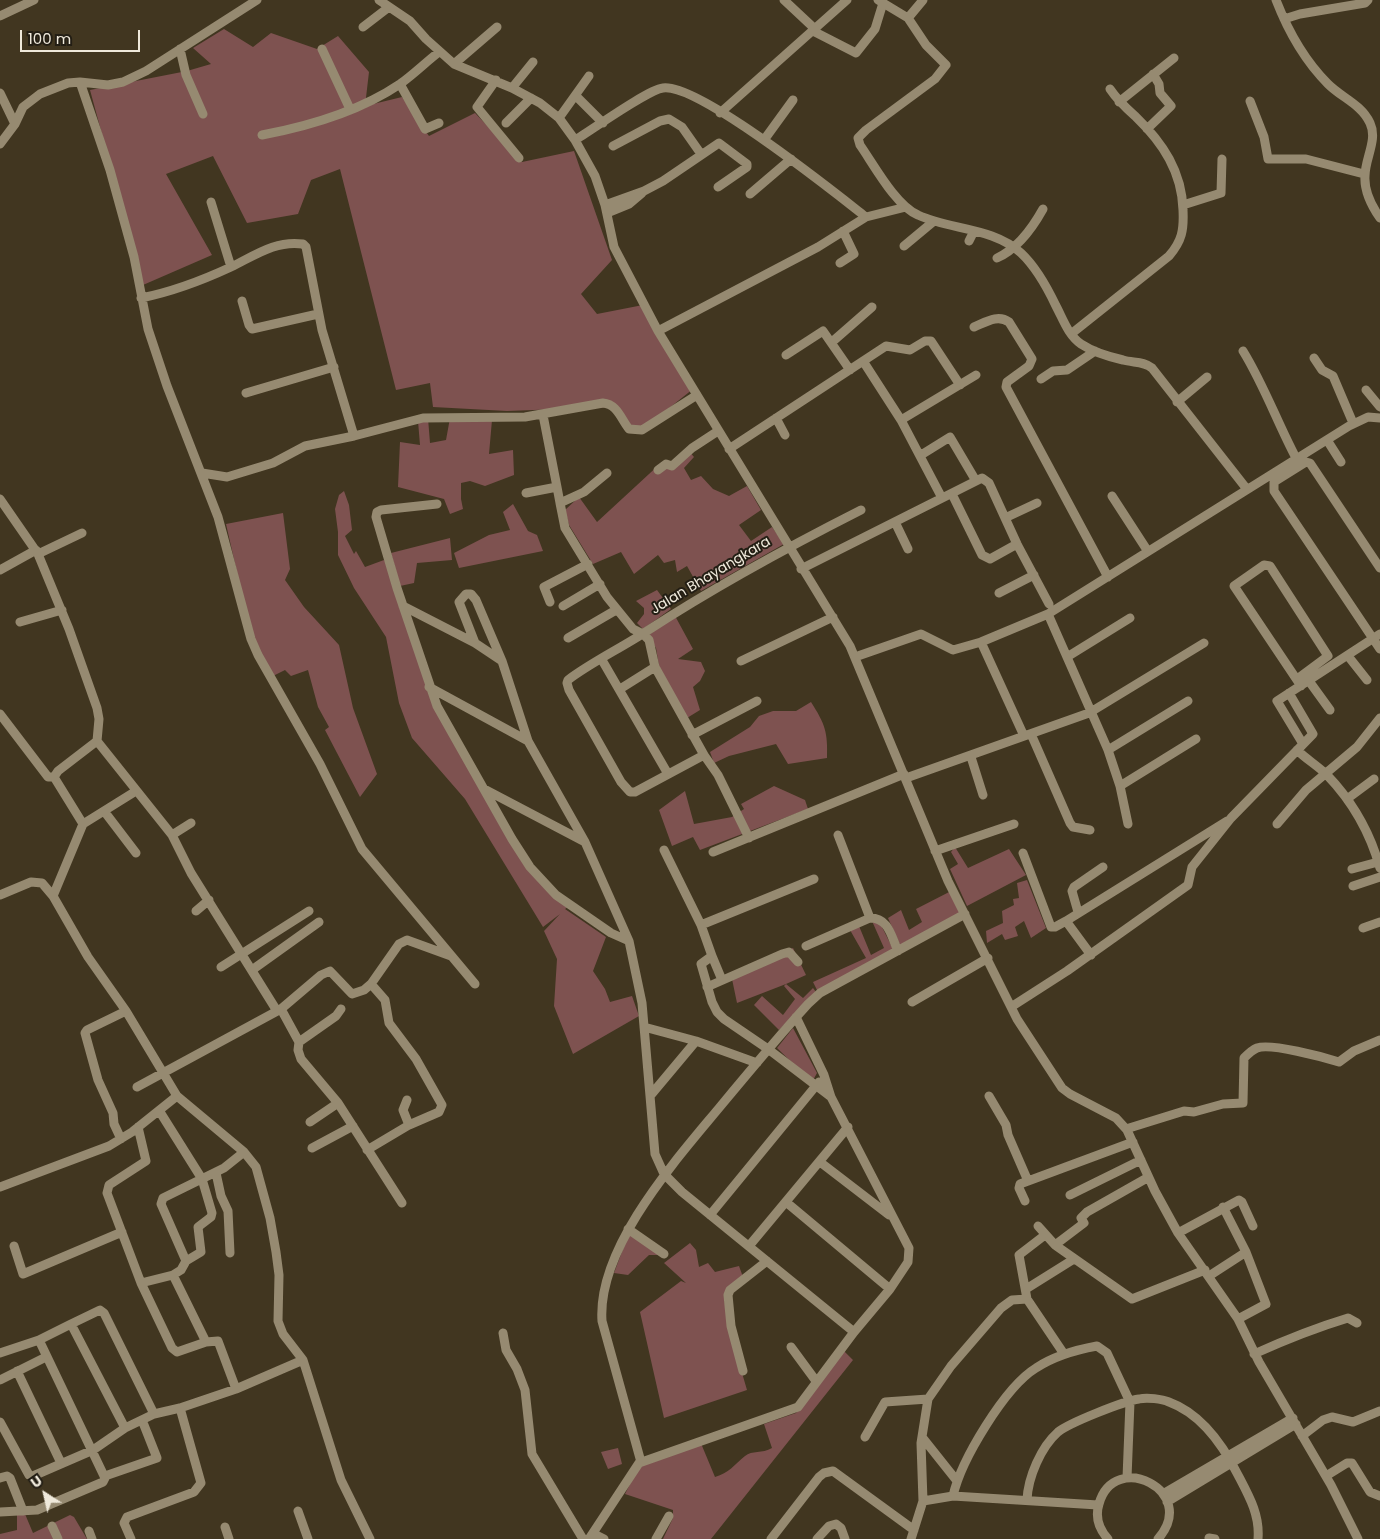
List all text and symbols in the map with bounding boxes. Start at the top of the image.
scale bar [22,20,142,52]
text: 100 m [28,28,71,49]
street label: Jalan Bhayangkara [648,534,774,618]
north arrow [20,1469,70,1519]
text: U [27,1471,46,1493]

